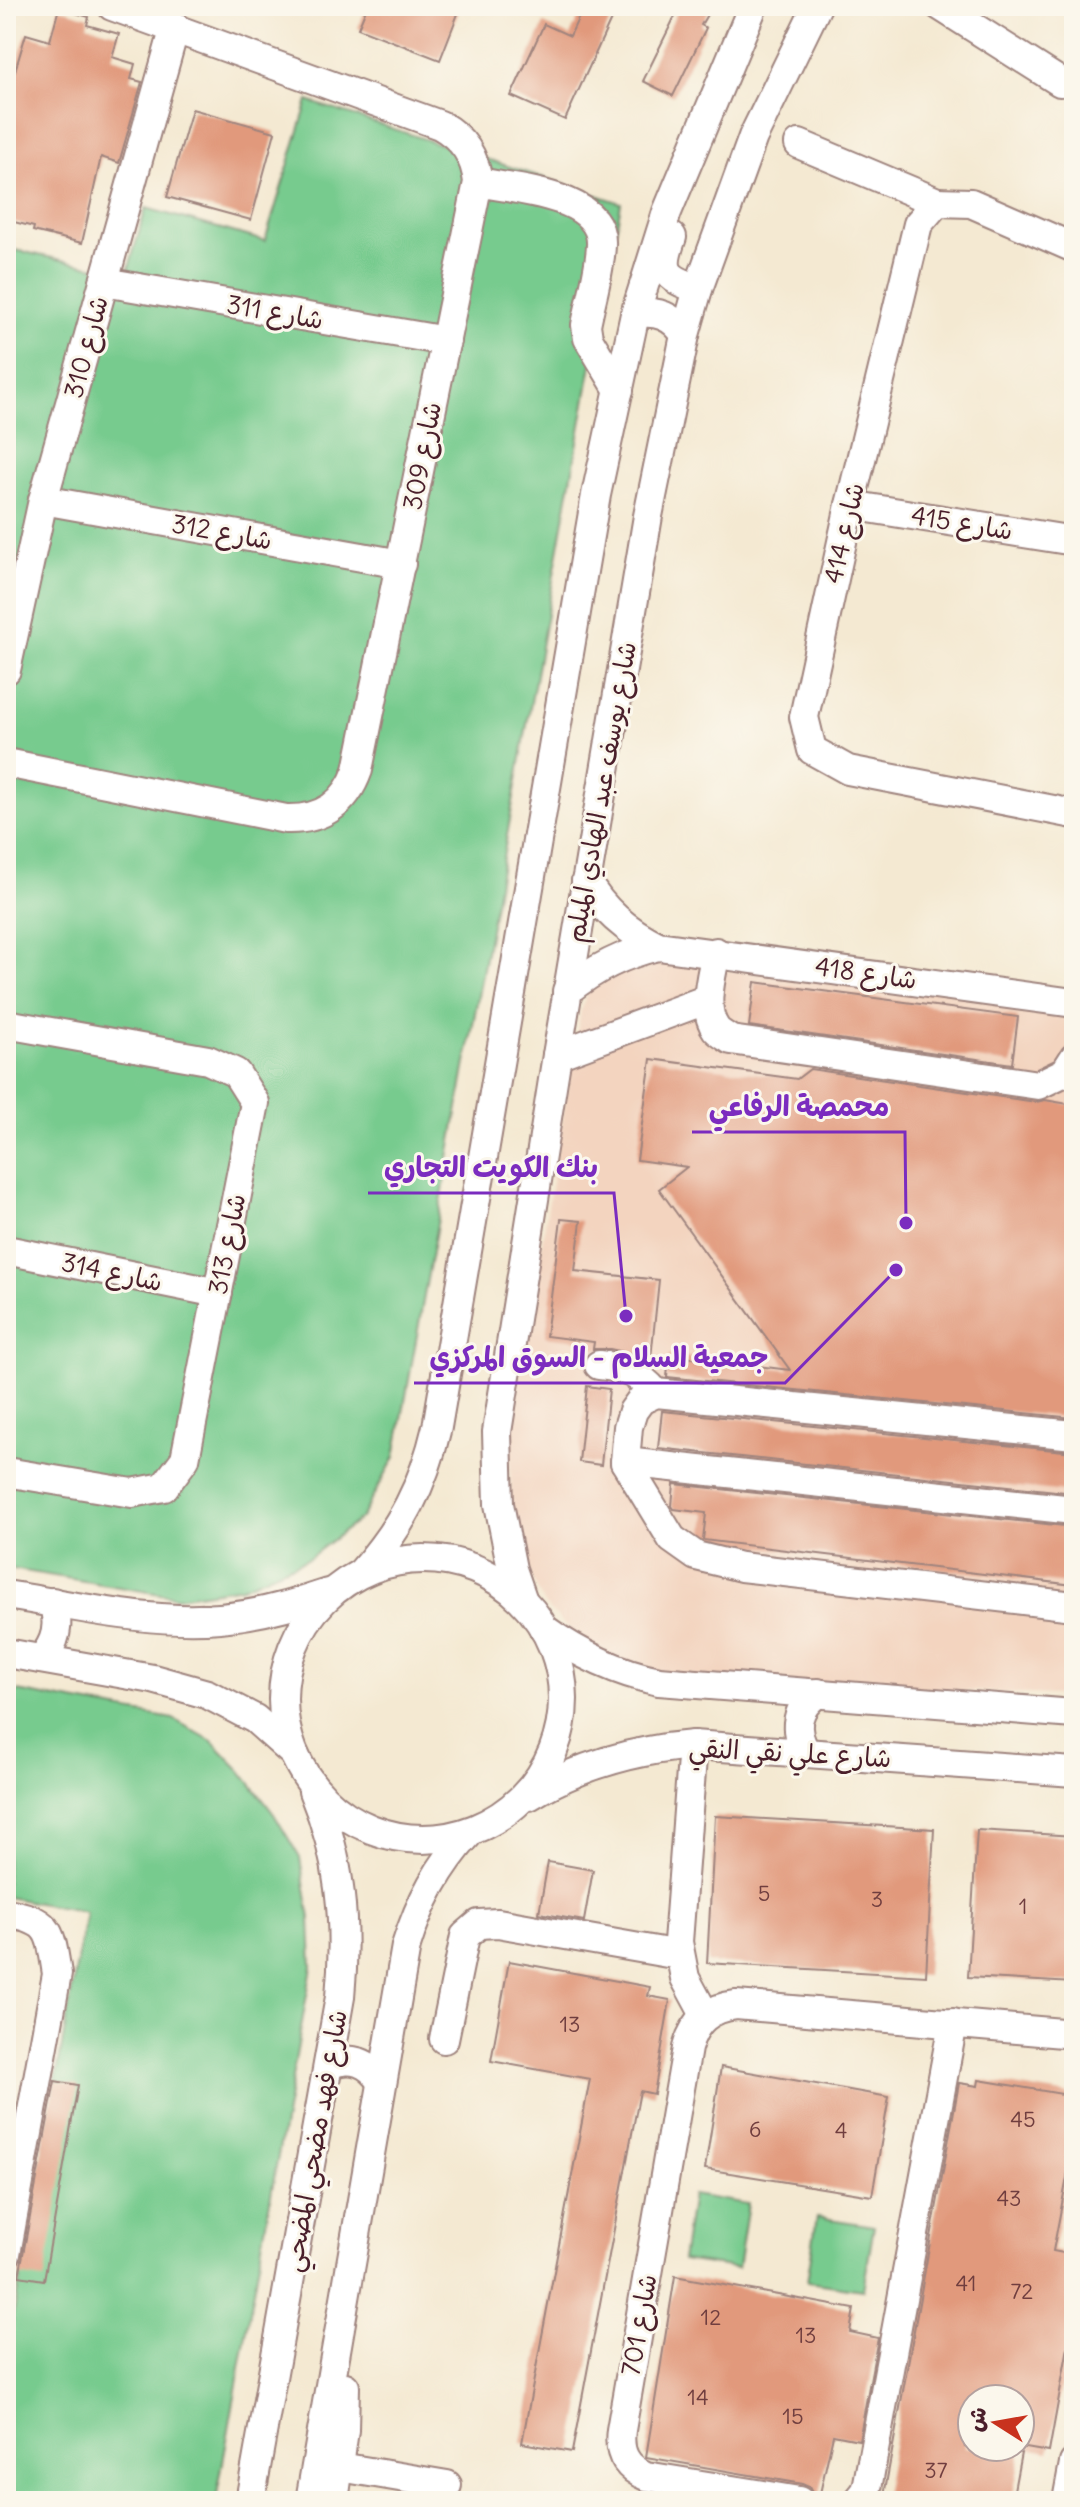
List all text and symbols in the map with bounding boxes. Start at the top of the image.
street label: شارع 311 [224,287,326,338]
street label: شارع 310 [56,292,117,402]
street label: شارع 309 [395,399,450,513]
street label: شارع 414 [816,479,873,587]
street label: شارع 415 [909,498,1015,549]
street label: شارع 312 [169,506,275,559]
street label: شارع يوسف عبد الهادي الميلم [558,639,647,945]
street label: شارع 418 [813,949,919,998]
callout: محمصة الرفاعي [692,1080,905,1132]
text: محمصة الرفاعي [709,1088,889,1132]
callout: بنك الكويت التجاري [368,1141,614,1193]
text: بنك الكويت التجاري [384,1149,598,1188]
street label: شارع 313 [201,1191,254,1298]
street label: شارع 314 [58,1245,166,1300]
callout: جمعية السلام - السوق المركزي [414,1331,785,1383]
text: جمعية السلام - السوق المركزي [430,1339,768,1379]
street label: شارع علي نقي النقي [687,1731,892,1781]
house number: 5 [758,1879,770,1907]
house number: 3 [871,1885,883,1913]
house number: 1 [1019,1892,1027,1920]
street label: شارع فهد مضحي المضحي [275,2007,361,2276]
house number: 13 [559,2010,581,2038]
house number: 45 [1010,2105,1036,2133]
house number: 6 [749,2115,761,2143]
house number: 4 [835,2116,847,2144]
house number: 43 [996,2184,1022,2212]
house number: 41 [955,2269,977,2297]
street label: شارع 701 [613,2272,666,2379]
house number: 72 [1011,2277,1033,2305]
house number: 12 [701,2303,721,2331]
house number: 13 [795,2321,817,2349]
house number: 14 [687,2383,709,2411]
north arrow [956,2383,1036,2463]
house number: 15 [782,2402,804,2430]
text: ش [960,2405,992,2434]
house number: 37 [924,2456,948,2484]

